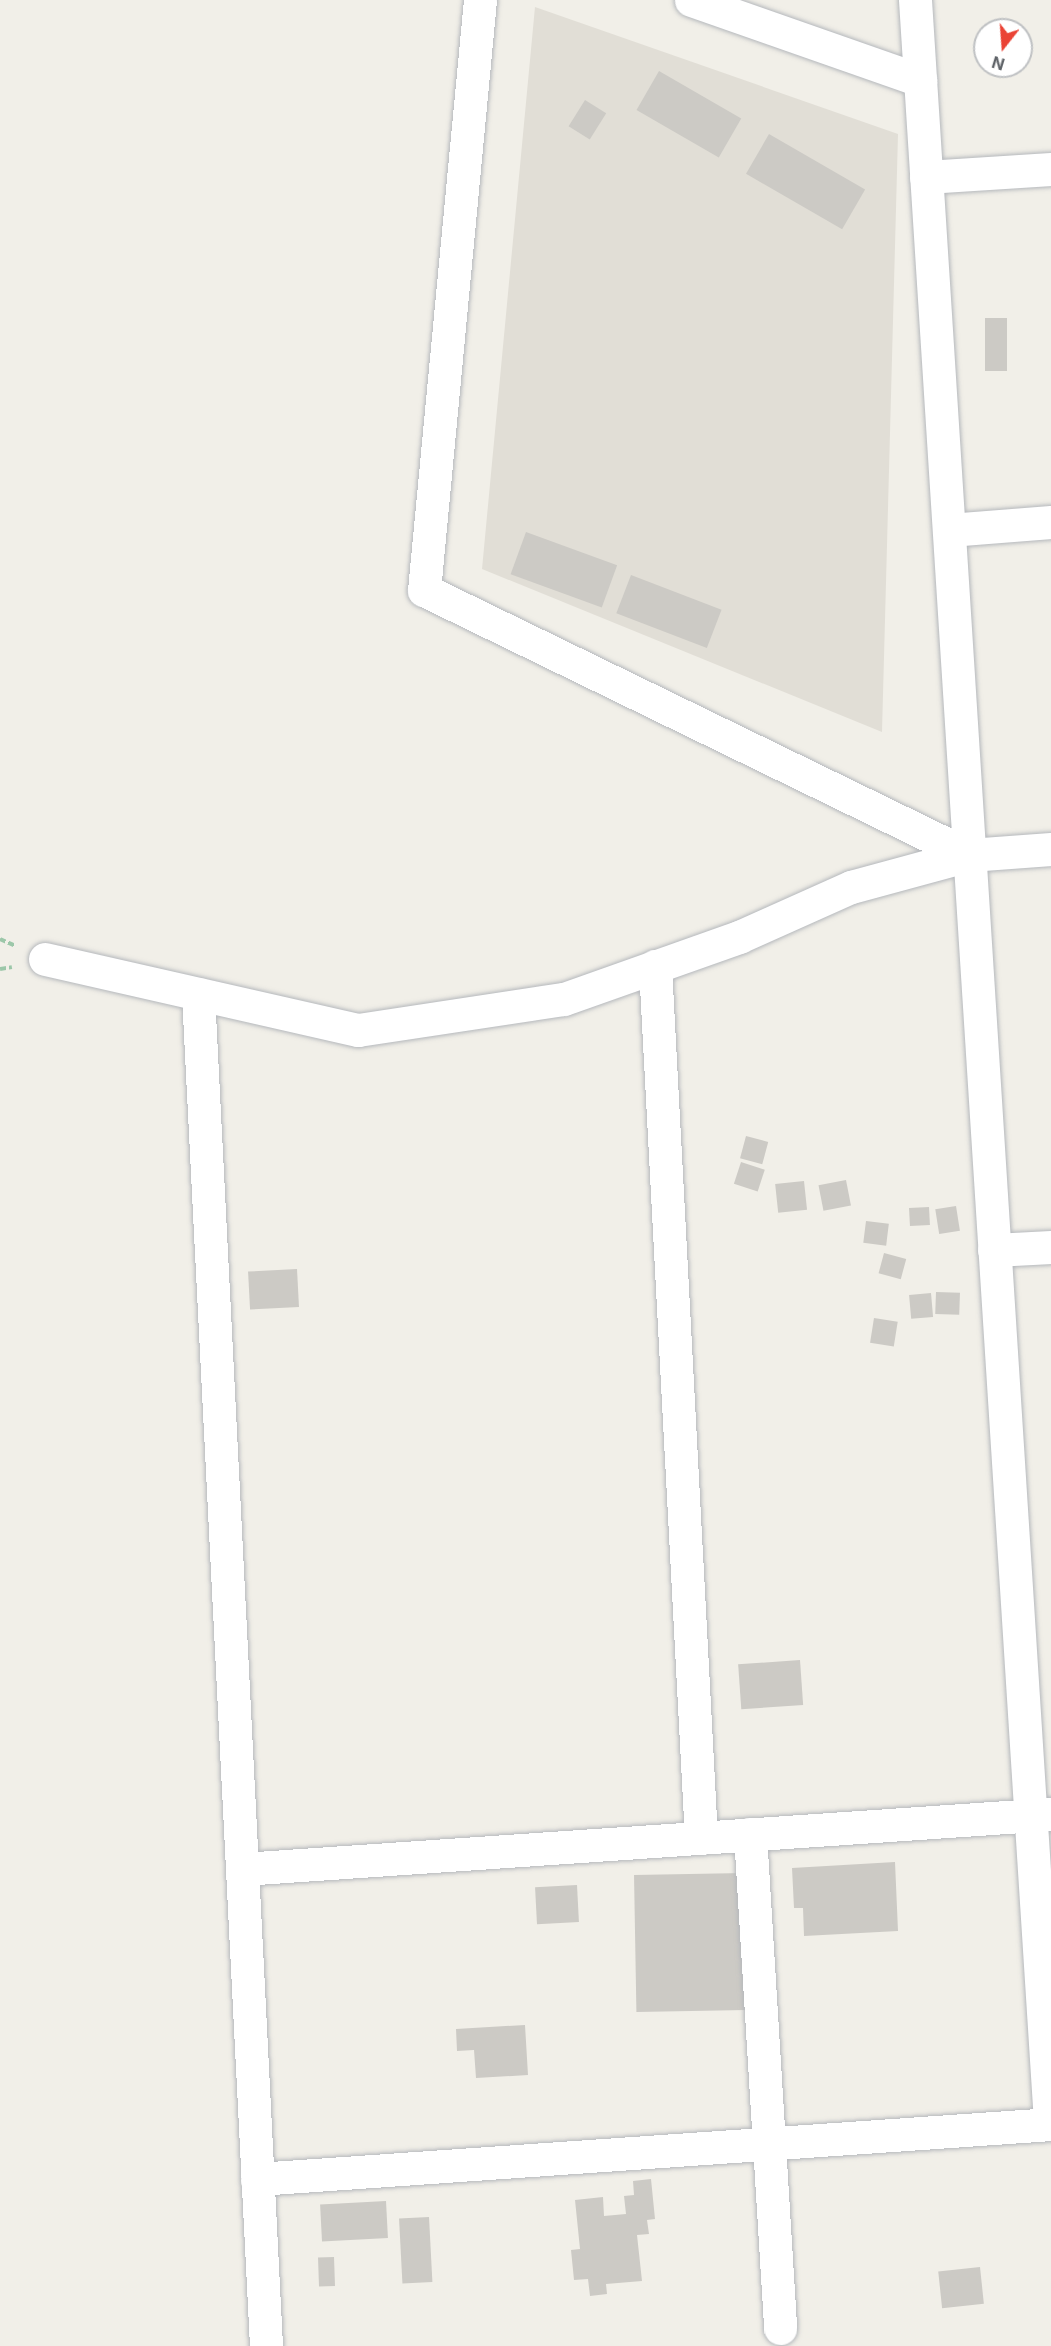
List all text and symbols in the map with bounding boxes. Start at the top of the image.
north arrow [973,18,1033,78]
text: N [990,52,1007,75]

